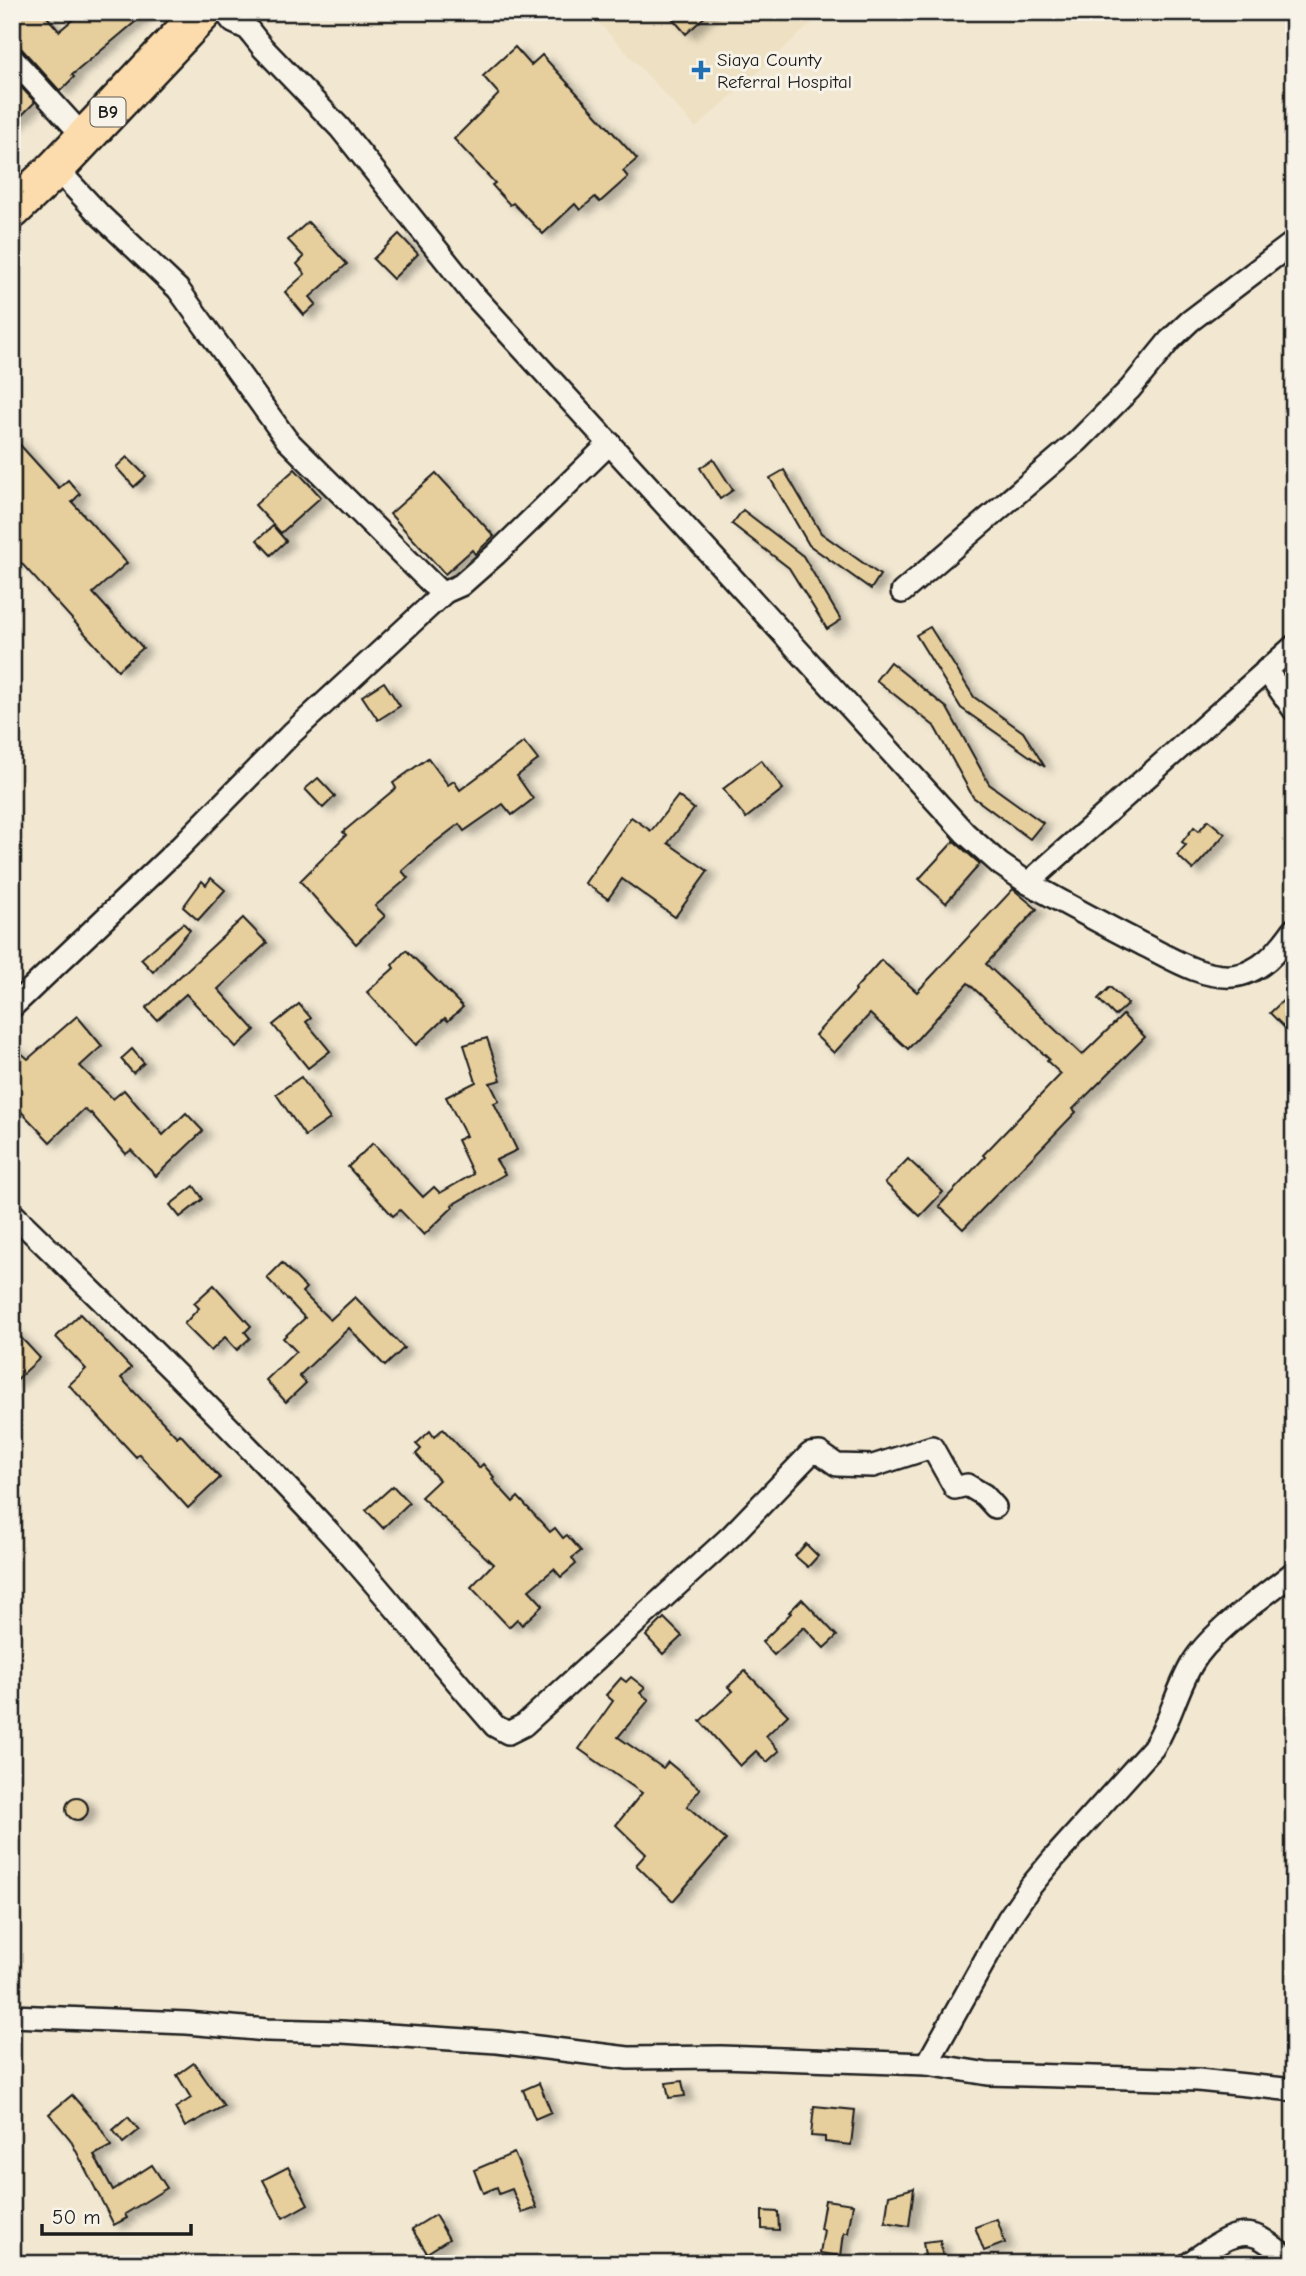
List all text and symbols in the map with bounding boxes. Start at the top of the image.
place label: Siaya County Referral Hospital [717,49,852,93]
marker: Siaya County Referral Hospital [691,60,711,80]
road number: B9 [90,98,126,127]
scale bar [42,2192,191,2236]
text: 50 m [52,2205,101,2229]

